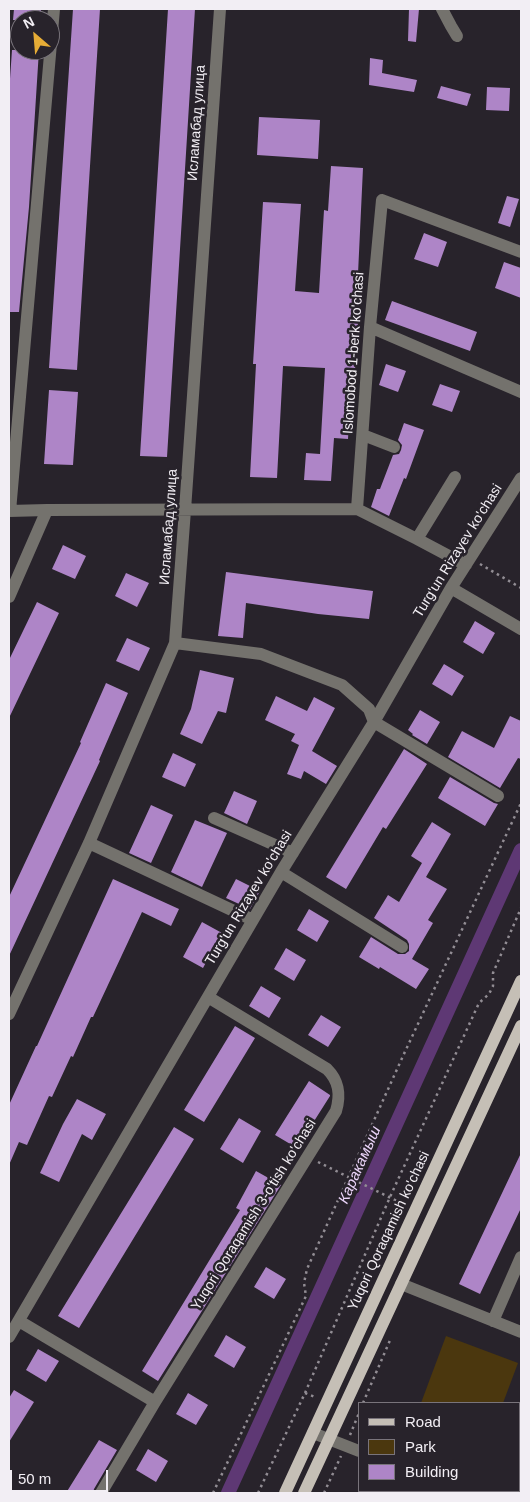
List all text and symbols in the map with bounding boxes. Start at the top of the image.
north arrow [10,10,60,60]
text: N [21,13,37,32]
street label: Исламабад улица [185,64,209,182]
street label: Islomobod 1-berk ko'chasi [340,272,368,434]
street label: Исламабад улица [157,468,181,586]
street label: Turg'un Rizayev ko'chasi [410,481,506,621]
street label: Turg'un Rizayev ko'chasi [202,828,296,968]
street label: Yuqori Qoraqamish 3-o'tish ko'chasi [188,1116,320,1314]
water label: Каракамыш [335,1123,385,1207]
street label: Yuqori Qoraqamish ko'chasi [345,1149,433,1313]
legend [358,1402,520,1492]
text: Road [405,1413,441,1430]
text: Park [405,1438,436,1455]
scale bar [12,1460,110,1492]
text: Building [405,1463,458,1480]
text: 50 m [18,1470,51,1487]

